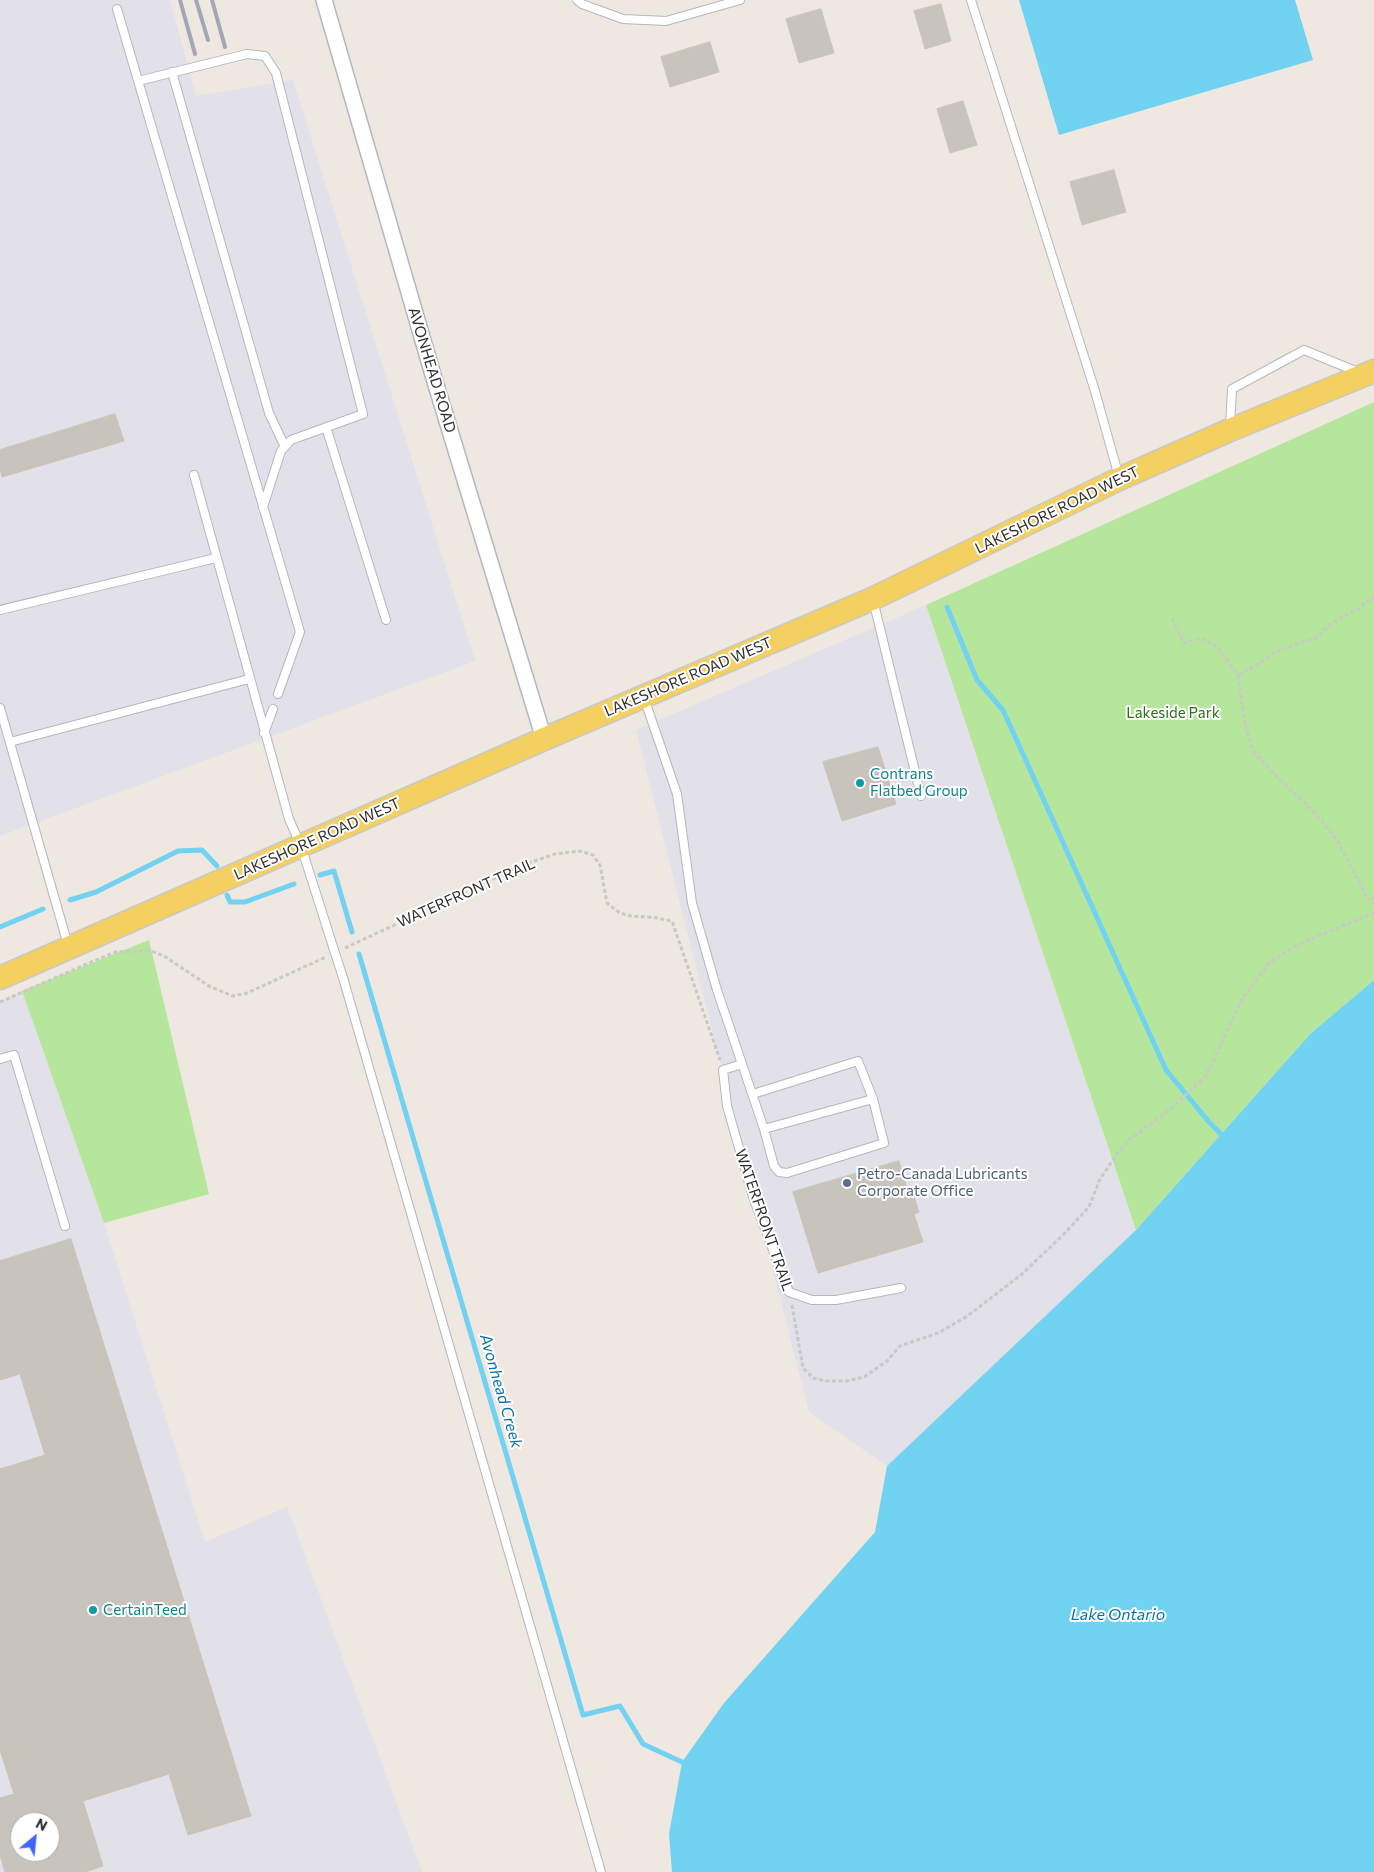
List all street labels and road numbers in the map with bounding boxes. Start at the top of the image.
street label: AVONHEAD ROAD [404,305,460,435]
street label: LAKESHORE ROAD WEST [972,462,1142,558]
street label: LAKESHORE ROAD WEST [601,633,775,721]
street label: LAKESHORE ROAD WEST [231,794,403,884]
street label: WATERFRONT TRAIL [394,854,538,932]
street label: WATERFRONT TRAIL [731,1147,797,1293]

